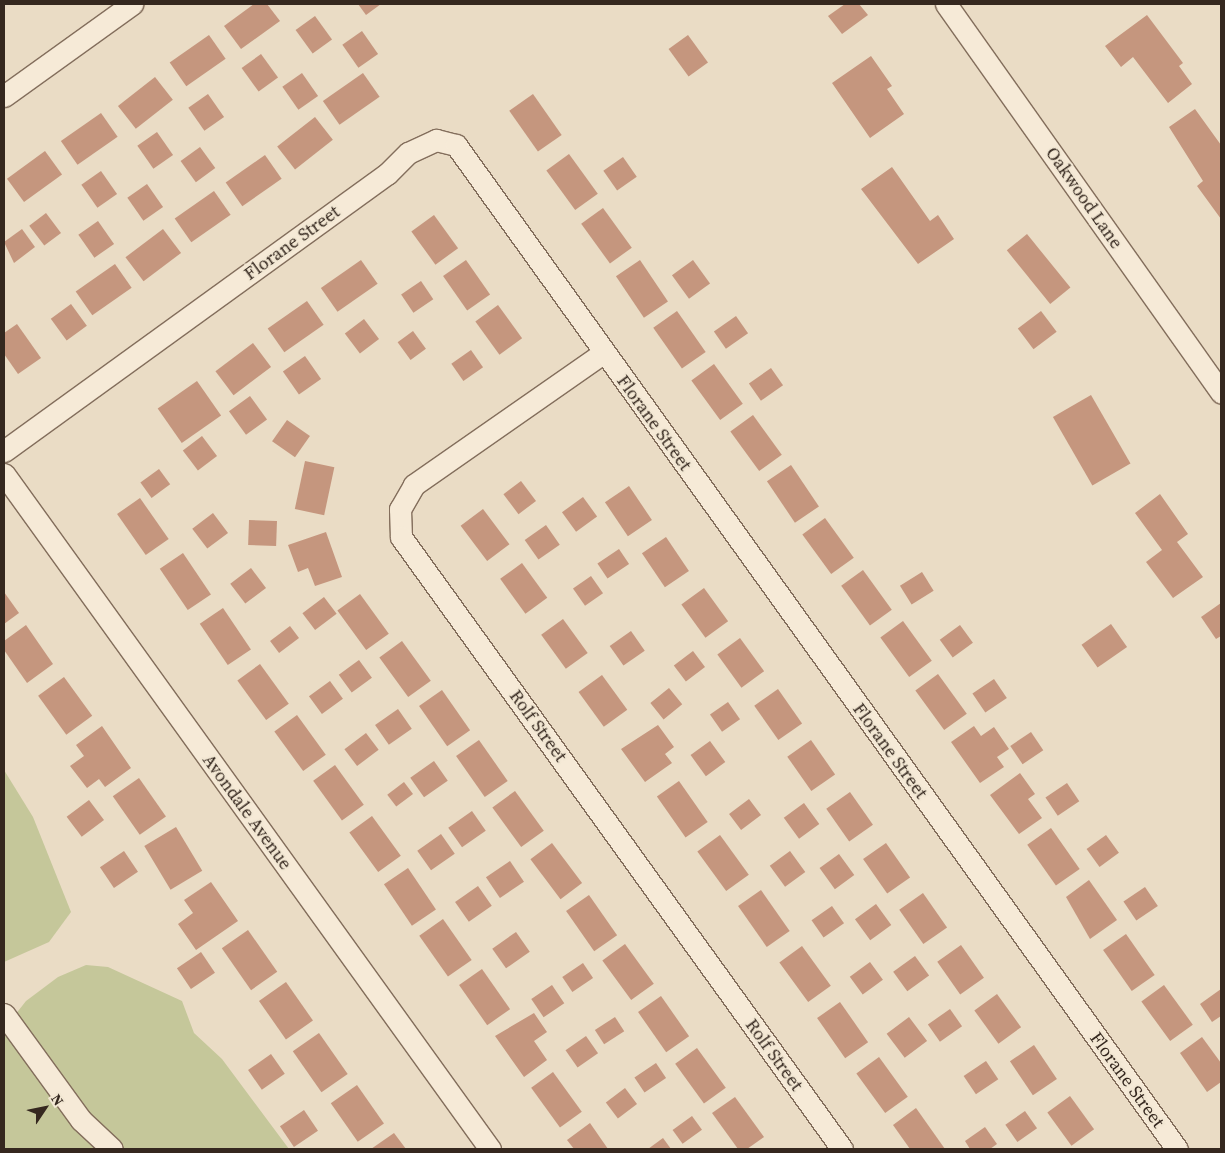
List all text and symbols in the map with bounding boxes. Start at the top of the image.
street label: Oakwood Lane [1041,143,1127,253]
street label: Florane Street [240,201,344,285]
street label: Florane Street [612,371,696,475]
street label: Rolf Street [505,686,571,766]
street label: Florane Street [848,699,932,803]
street label: Avondale Avenue [198,750,296,874]
street label: Rolf Street [741,1015,807,1095]
street label: Florane Street [1085,1028,1169,1132]
north arrow [20,1083,70,1133]
text: N [46,1090,69,1109]

